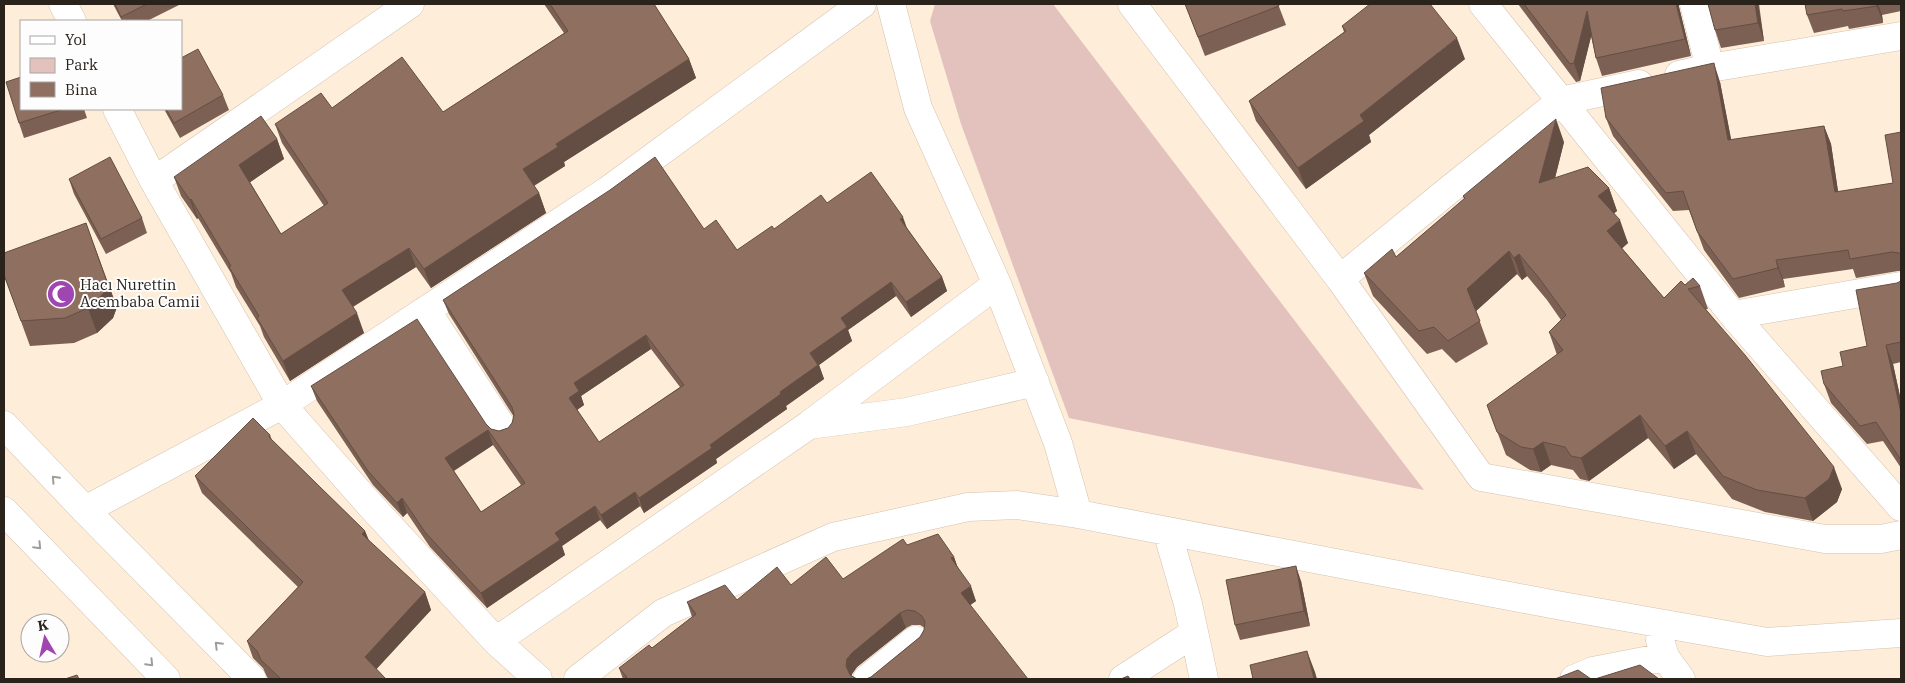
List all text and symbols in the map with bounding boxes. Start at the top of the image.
legend [20,20,182,110]
text: Yol [65,30,86,49]
text: Park [65,55,98,74]
text: Bina [65,80,98,99]
place label: Hacı Nurettin Acembaba Camii [80,275,200,311]
mosque icon: Hacı Nurettin Acembaba Camii [46,279,76,309]
one-way arrow [52,475,61,484]
one-way arrow [32,540,41,549]
north arrow [20,613,70,663]
text: K [36,615,50,635]
one-way arrow [215,641,224,650]
one-way arrow [144,658,153,667]

